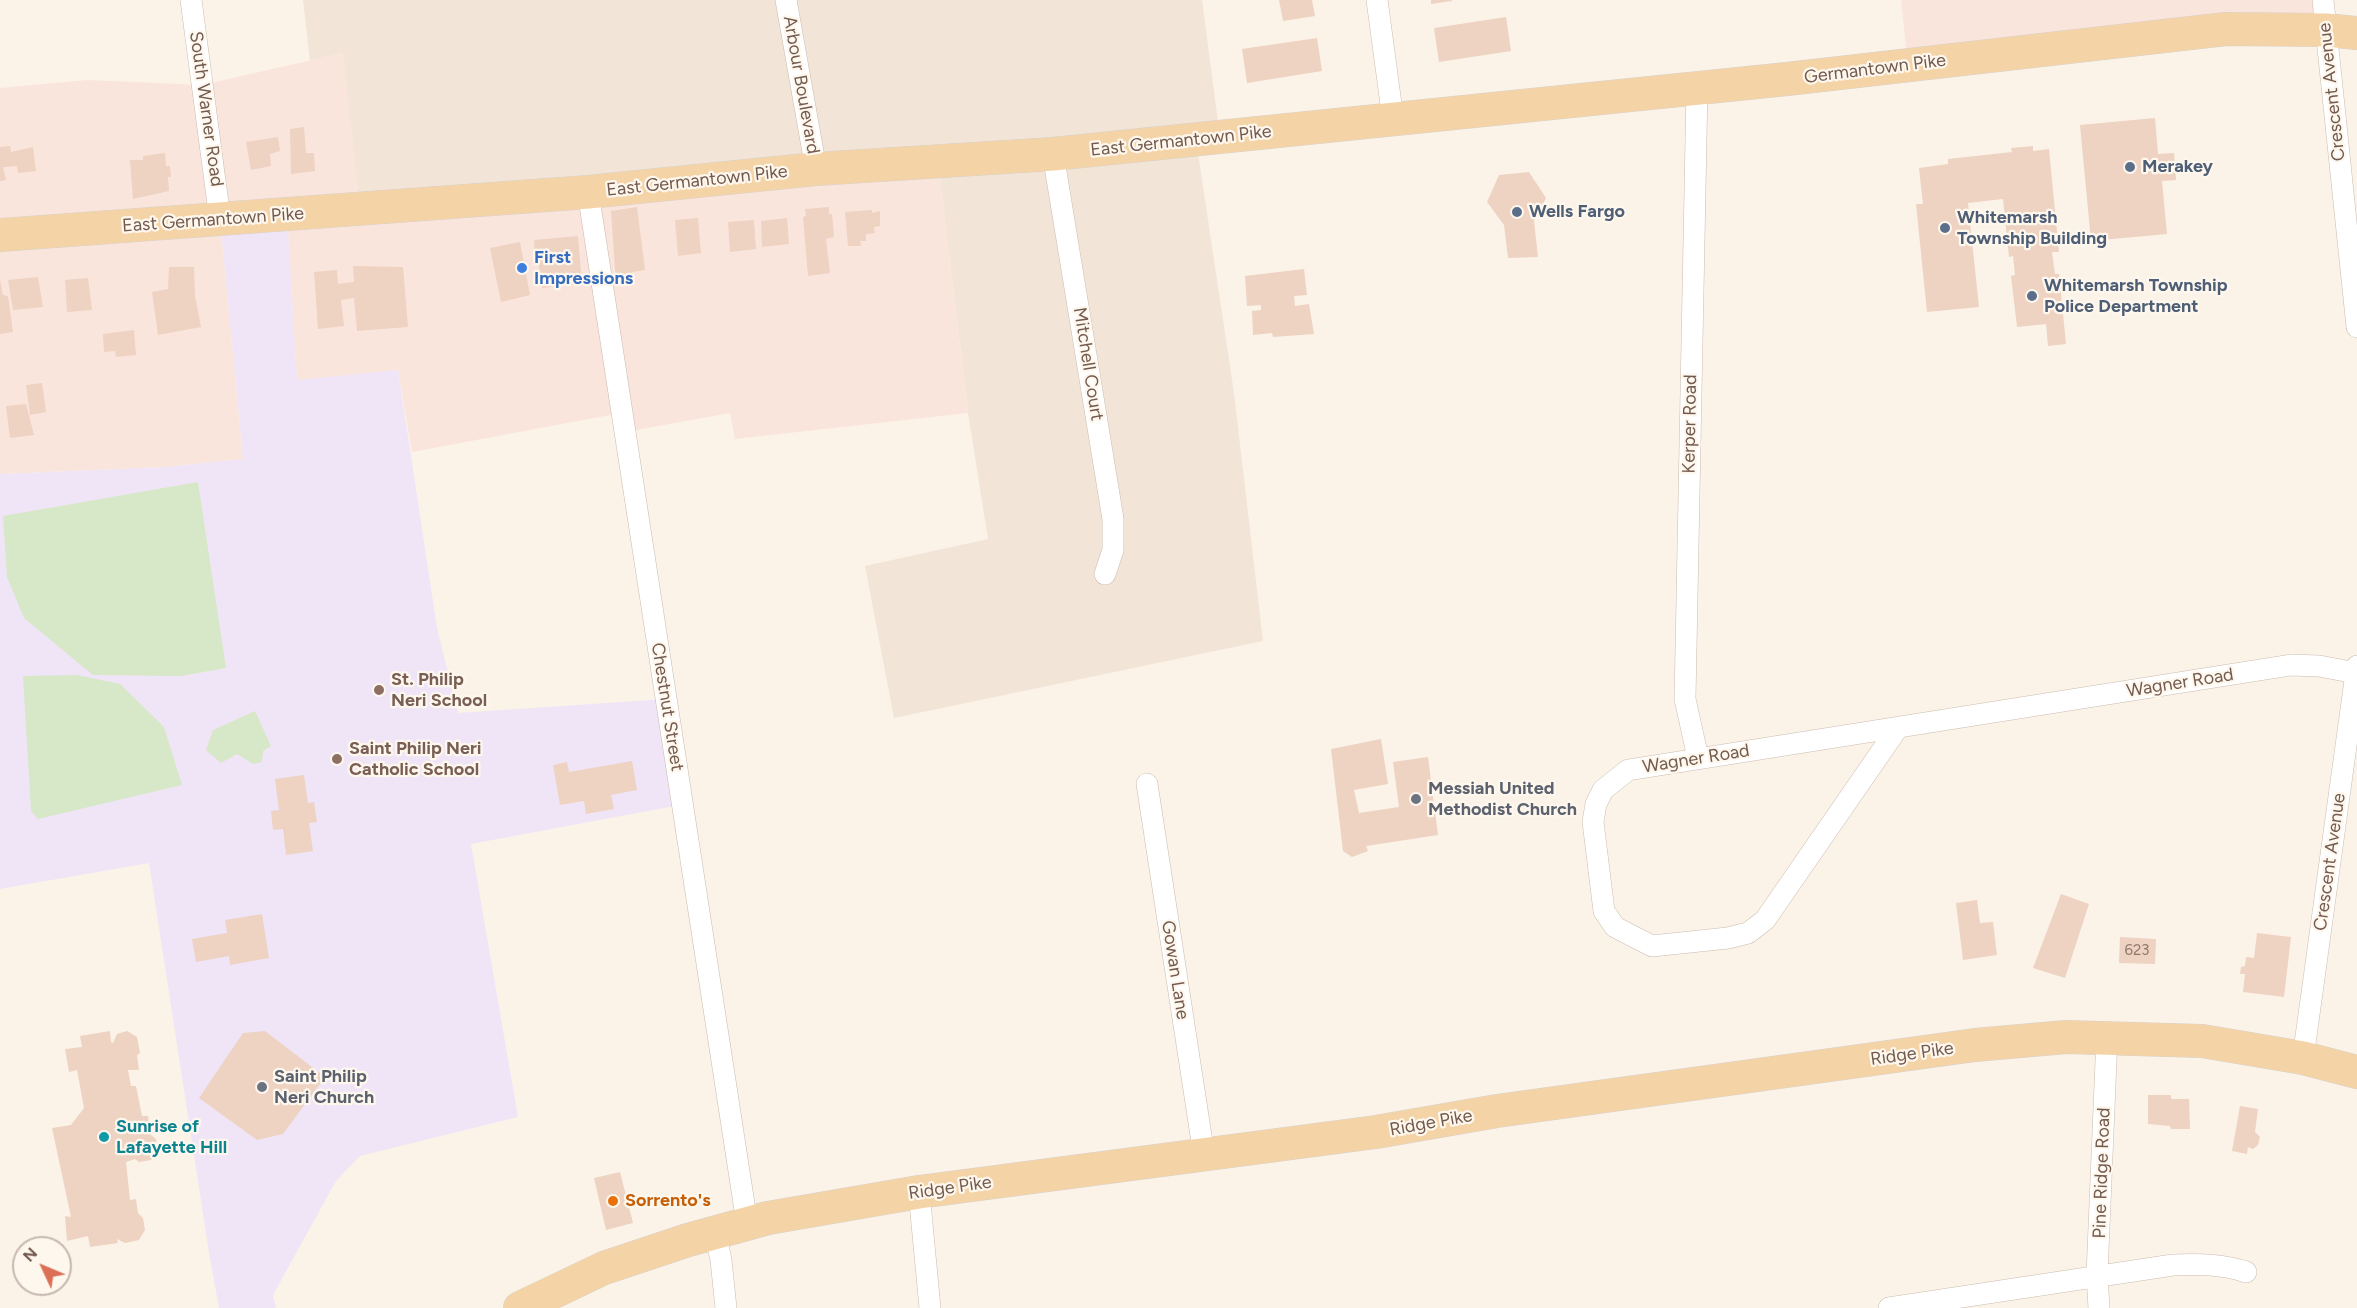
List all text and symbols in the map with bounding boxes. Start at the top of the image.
street label: Arbour Boulevard [778,14,824,156]
street label: Crescent Avenue [2314,22,2350,162]
street label: South Warner Road [184,30,228,188]
street label: Germantown Pike [1803,50,1947,88]
street label: East Germantown Pike [1089,121,1273,161]
place label: Merakey [2142,156,2213,178]
marker: Merakey [2123,160,2137,174]
street label: East Germantown Pike [605,161,789,201]
place label: Wells Fargo [1529,201,1625,223]
street label: East Germantown Pike [121,203,305,237]
marker: Wells Fargo [1510,205,1524,219]
place label: Whitemarsh Township Building [1957,207,2107,250]
marker: Whitemarsh Township Building [1938,221,1952,235]
place label: First Impressions [534,247,633,290]
marker: First Impressions [515,261,529,275]
place label: Whitemarsh Township Police Department [2044,275,2228,318]
marker: Whitemarsh Township Police Department [2025,289,2039,303]
street label: Mitchell Court [1068,306,1108,422]
street label: Kerper Road [1678,374,1702,474]
street label: Chestnut Street [646,641,688,773]
street label: Wagner Road [2125,664,2235,702]
place label: St. Philip Neri School [391,669,487,712]
marker: St. Philip Neri School [372,683,386,697]
place label: Saint Philip Neri Catholic School [349,738,481,780]
street label: Wagner Road [1641,740,1751,778]
marker: Saint Philip Neri Catholic School [330,752,344,766]
place label: Messiah United Methodist Church [1428,778,1577,820]
marker: Messiah United Methodist Church [1409,792,1423,806]
street label: Crescent Avenue [2310,792,2350,932]
street label: Gowan Lane [1157,919,1193,1021]
house number: 623 [2124,942,2150,960]
street label: Ridge Pike [1869,1037,1955,1071]
place label: Saint Philip Neri Church [274,1066,374,1108]
marker: Saint Philip Neri Church [255,1080,269,1094]
street label: Ridge Pike [1388,1105,1474,1141]
street label: Pine Ridge Road [2089,1107,2115,1239]
place label: Sunrise of Lafayette Hill [116,1116,227,1158]
marker: Sunrise of Lafayette Hill [97,1130,111,1144]
street label: Ridge Pike [907,1171,993,1205]
place label: Sorrento's [625,1190,711,1212]
marker: Sorrento's [606,1194,620,1208]
north arrow [12,1236,72,1296]
text: N [19,1243,41,1266]

